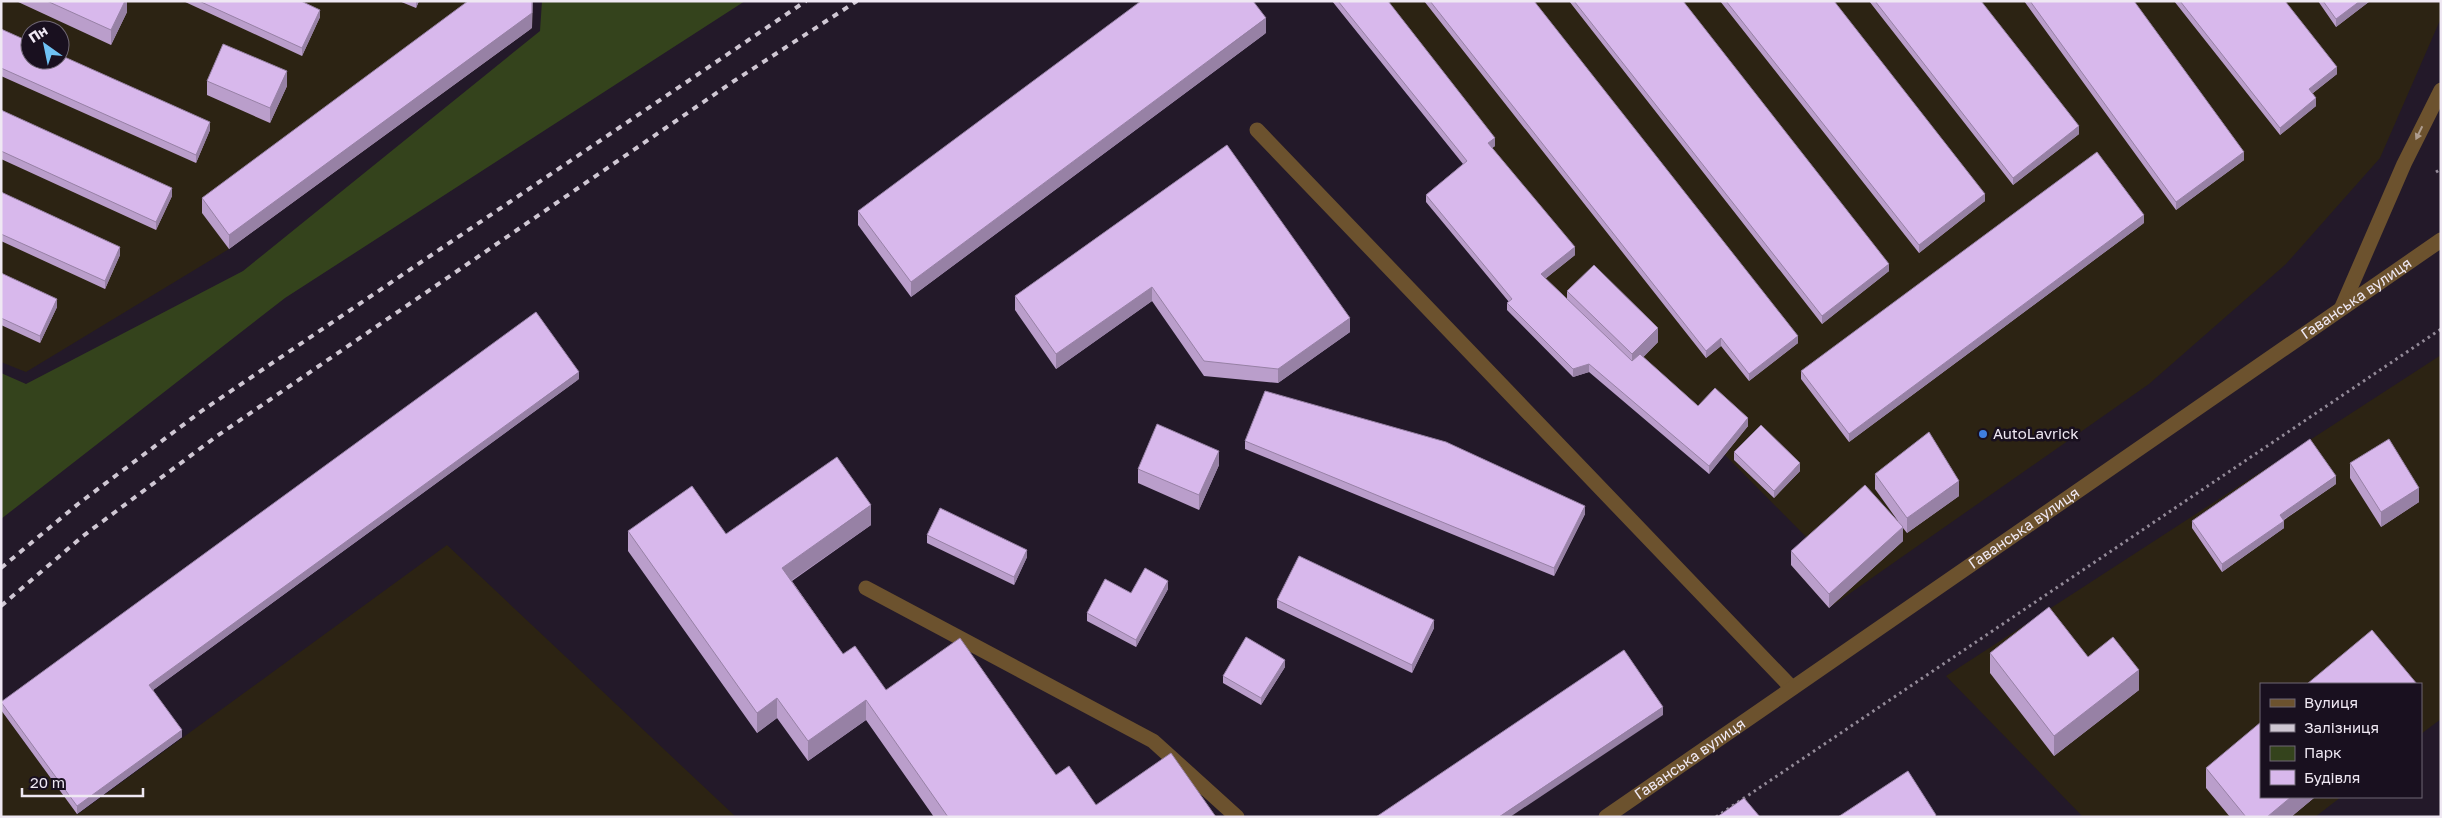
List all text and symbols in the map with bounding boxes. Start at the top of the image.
north arrow [20,20,70,70]
text: Пн [25,21,50,46]
one-way arrow [2415,126,2423,140]
street label: Гаванська вулиця [2297,253,2415,342]
place label: AutoLavrick [1993,424,2079,442]
marker: AutoLavrick [1977,428,1989,440]
street label: Гаванська вулиця [1965,483,2082,572]
legend [2260,683,2422,798]
text: Вулиця [2304,693,2358,711]
street label: Гаванська вулиця [1631,714,1748,803]
text: Залізниця [2304,718,2379,736]
text: Парк [2304,743,2342,761]
scale bar [22,766,144,798]
text: Будівля [2304,768,2360,786]
text: 20 m [30,773,65,791]

